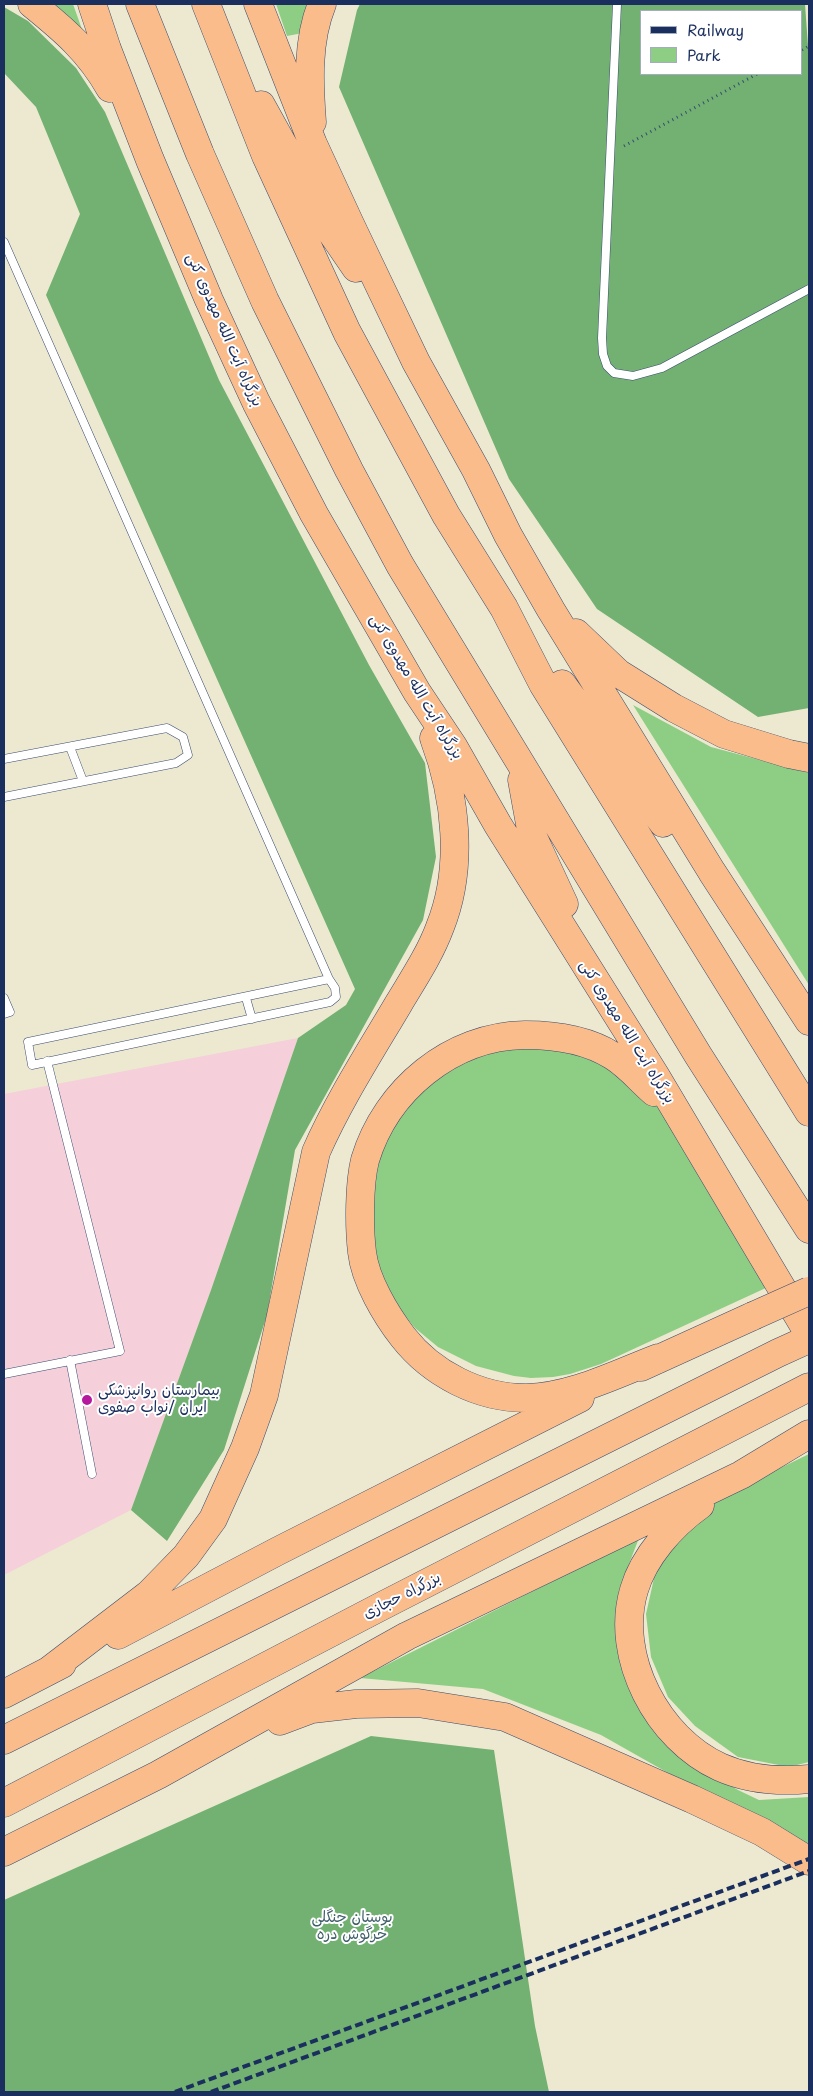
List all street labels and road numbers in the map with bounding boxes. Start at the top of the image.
street label: بزرگراه آیت الله مهدوی کنی [182,251,266,409]
street label: بزرگراه آیت الله مهدوی کنی [366,611,466,763]
street label: بزرگراه آیت الله مهدوی کنی [575,957,679,1107]
street label: بزرگراه حجازی [360,1569,444,1623]

